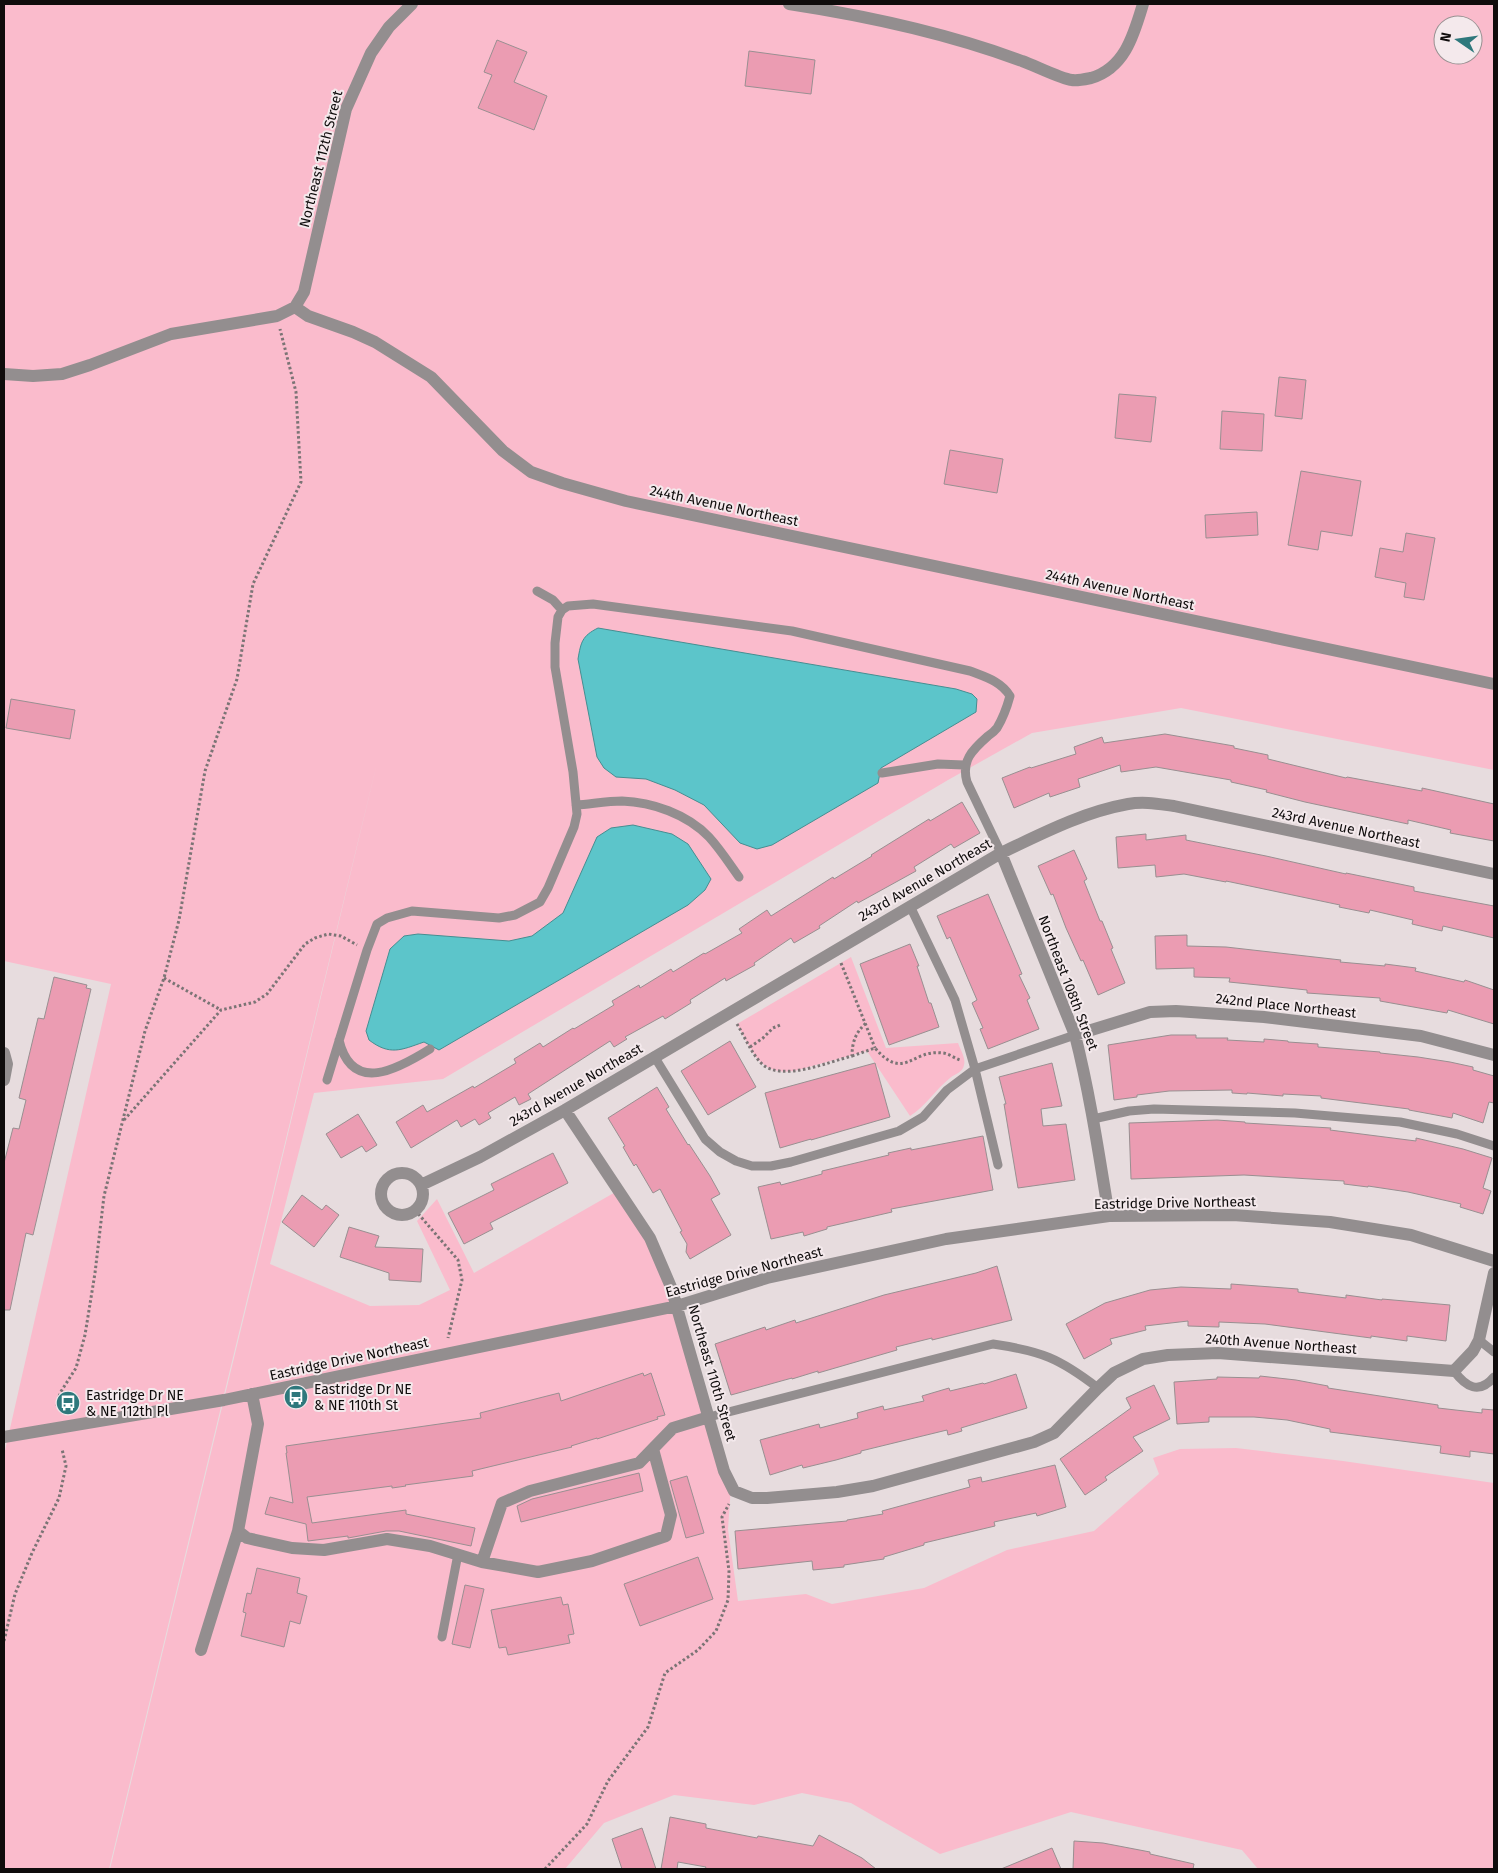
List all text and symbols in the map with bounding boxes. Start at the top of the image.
north arrow [1433,15,1483,65]
text: N [1436,31,1455,44]
street label: Northeast 112th Street [296,88,346,229]
street label: 244th Avenue Northeast [648,482,801,530]
street label: 244th Avenue Northeast [1044,566,1197,614]
street label: 243rd Avenue Northeast [1270,804,1423,852]
street label: 243rd Avenue Northeast [855,834,995,925]
street label: Northeast 108th Street [1034,913,1102,1054]
street label: 242nd Place Northeast [1215,990,1358,1022]
street label: 243rd Avenue Northeast [506,1039,646,1130]
street label: Eastridge Drive Northeast [1094,1193,1257,1213]
street label: Eastridge Drive Northeast [664,1243,825,1301]
street label: Northeast 110th Street [684,1303,740,1444]
street label: 240th Avenue Northeast [1205,1330,1358,1358]
street label: Eastridge Drive Northeast [268,1334,431,1384]
place label: Eastridge Dr NE & NE 110th St [314,1381,412,1414]
bus stop icon: Eastridge Dr NE & NE 110th St [283,1384,309,1410]
place label: Eastridge Dr NE & NE 112th Pl [86,1387,184,1420]
bus stop icon: Eastridge Dr NE & NE 112th Pl [55,1390,81,1416]

